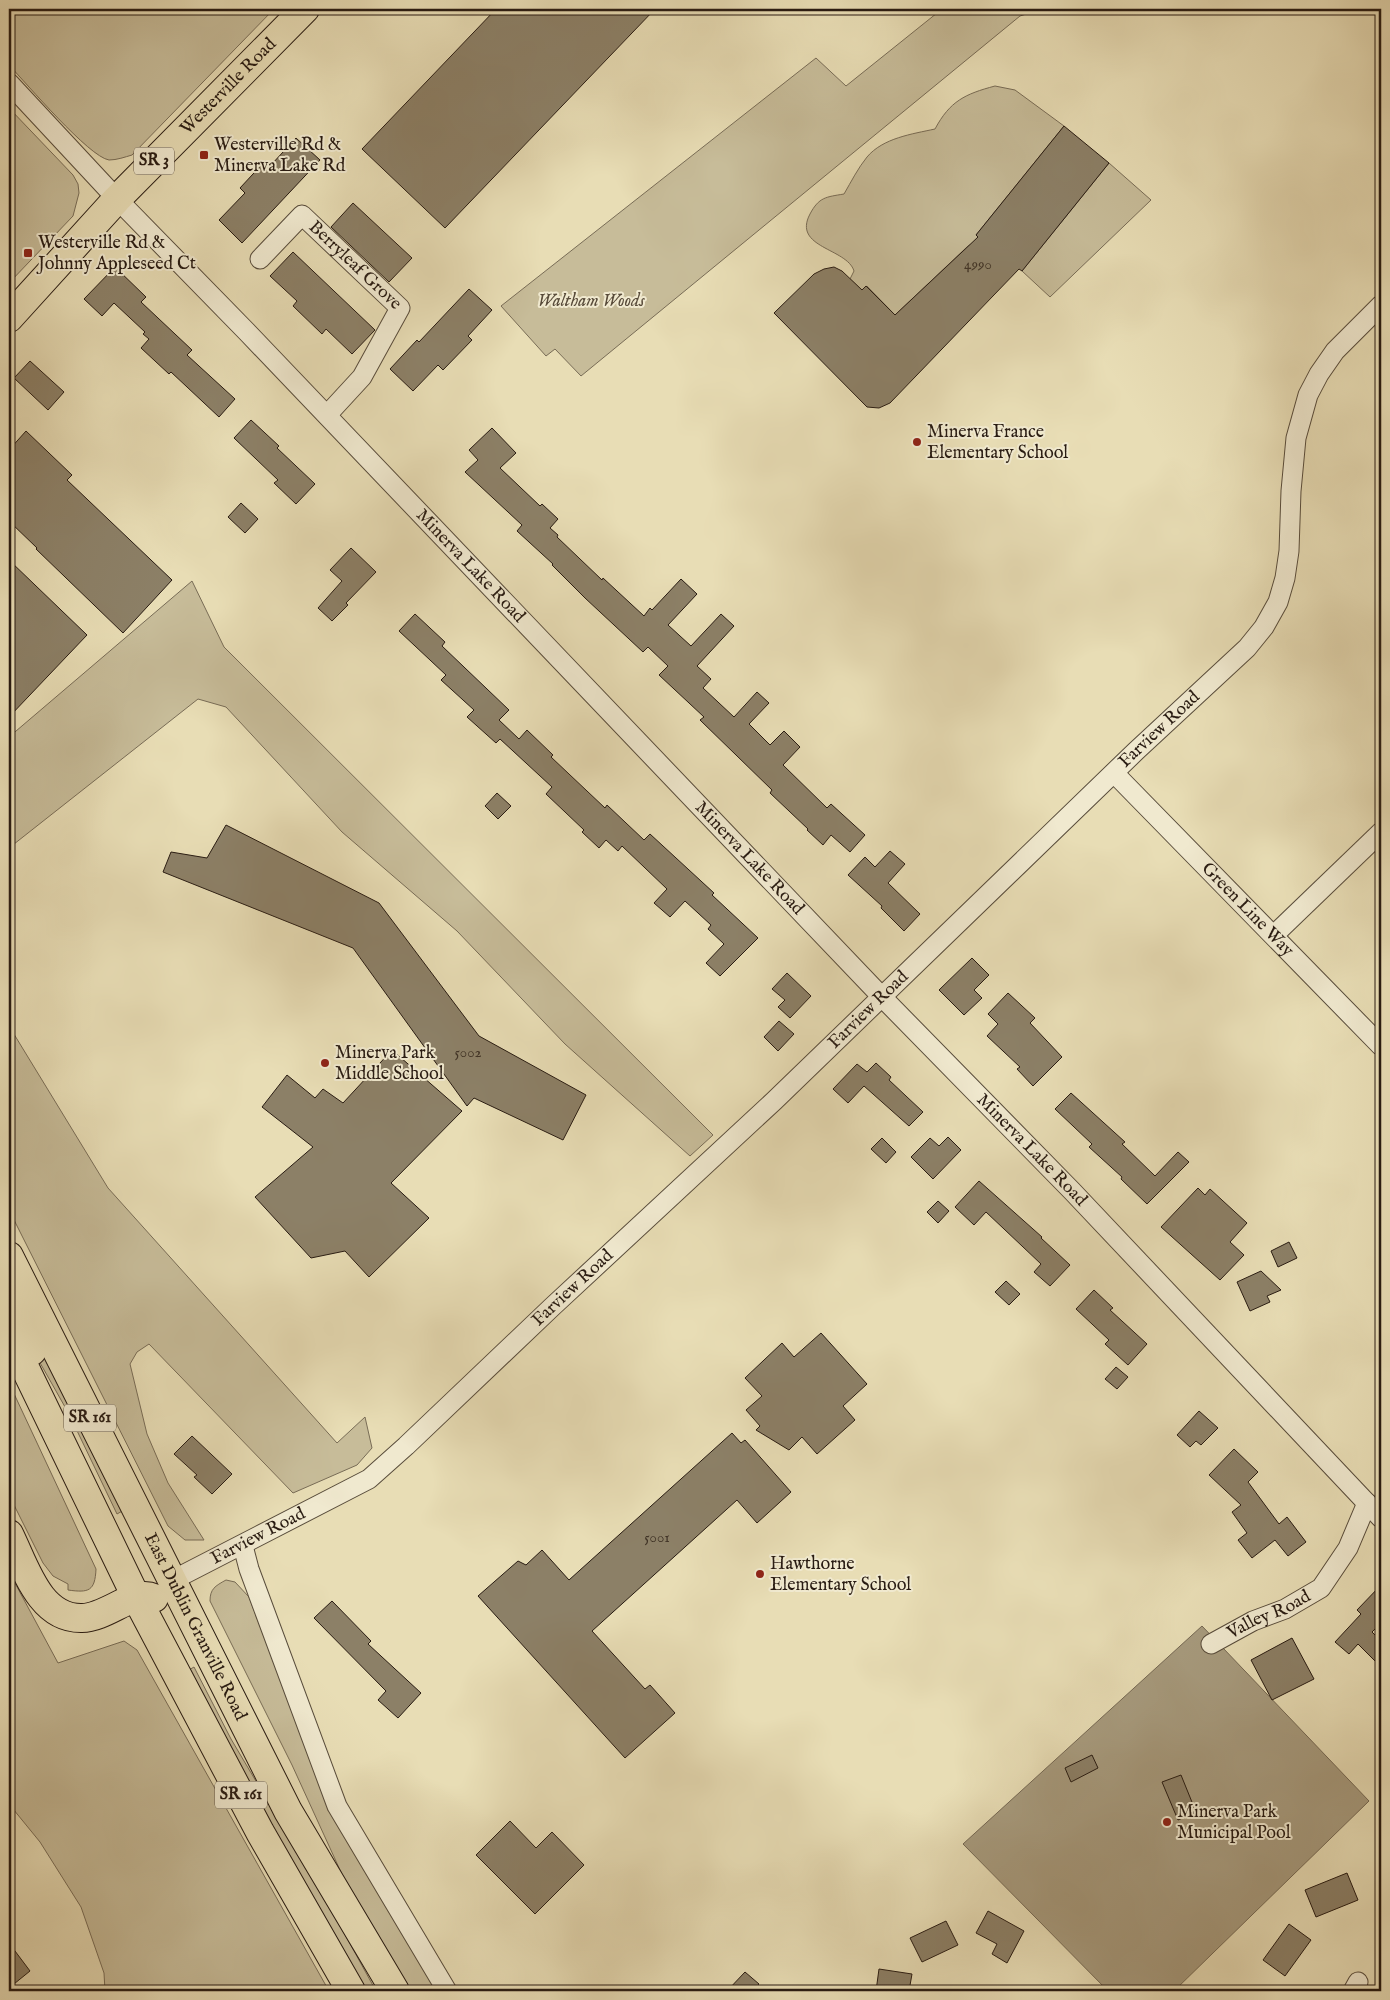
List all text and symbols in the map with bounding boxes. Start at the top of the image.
street label: Westerville Road [175,33,282,140]
place label: Westerville Rd & Minerva Lake Rd [214,134,346,178]
road number: SR 3 [134,148,174,175]
marker: Westerville Rd & Minerva Lake Rd [198,149,210,161]
street label: Berryleaf Grove [304,216,407,315]
place label: Westerville Rd & Johnny Appleseed Ct [36,232,196,276]
marker: Westerville Rd & Johnny Appleseed Ct [22,247,34,259]
house number: 4990 [964,255,992,274]
park label: Waltham Woods [537,290,645,313]
place label: Minerva France Elementary School [927,421,1068,465]
marker: Minerva France Elementary School [911,436,923,448]
street label: Minerva Lake Road [411,504,530,628]
street label: Farview Road [1114,686,1205,773]
street label: Minerva Lake Road [690,796,809,920]
street label: Green Line Way [1196,858,1299,962]
street label: Farview Road [823,965,914,1054]
place label: Minerva Park Middle School [335,1042,444,1086]
house number: 5002 [454,1043,482,1062]
marker: Minerva Park Middle School [319,1057,331,1069]
street label: Minerva Lake Road [971,1089,1092,1211]
street label: Farview Road [527,1244,618,1331]
road number: SR 161 [64,1405,116,1432]
street label: Farview Road [207,1502,310,1570]
house number: 5001 [644,1528,670,1547]
street label: East Dublin Granville Road [139,1529,252,1725]
place label: Hawthorne Elementary School [770,1553,911,1597]
marker: Hawthorne Elementary School [754,1568,766,1580]
street label: Valley Road [1222,1585,1315,1645]
road number: SR 161 [215,1782,267,1808]
place label: Minerva Park Municipal Pool [1177,1801,1291,1845]
marker: Minerva Park Municipal Pool [1161,1816,1173,1828]

